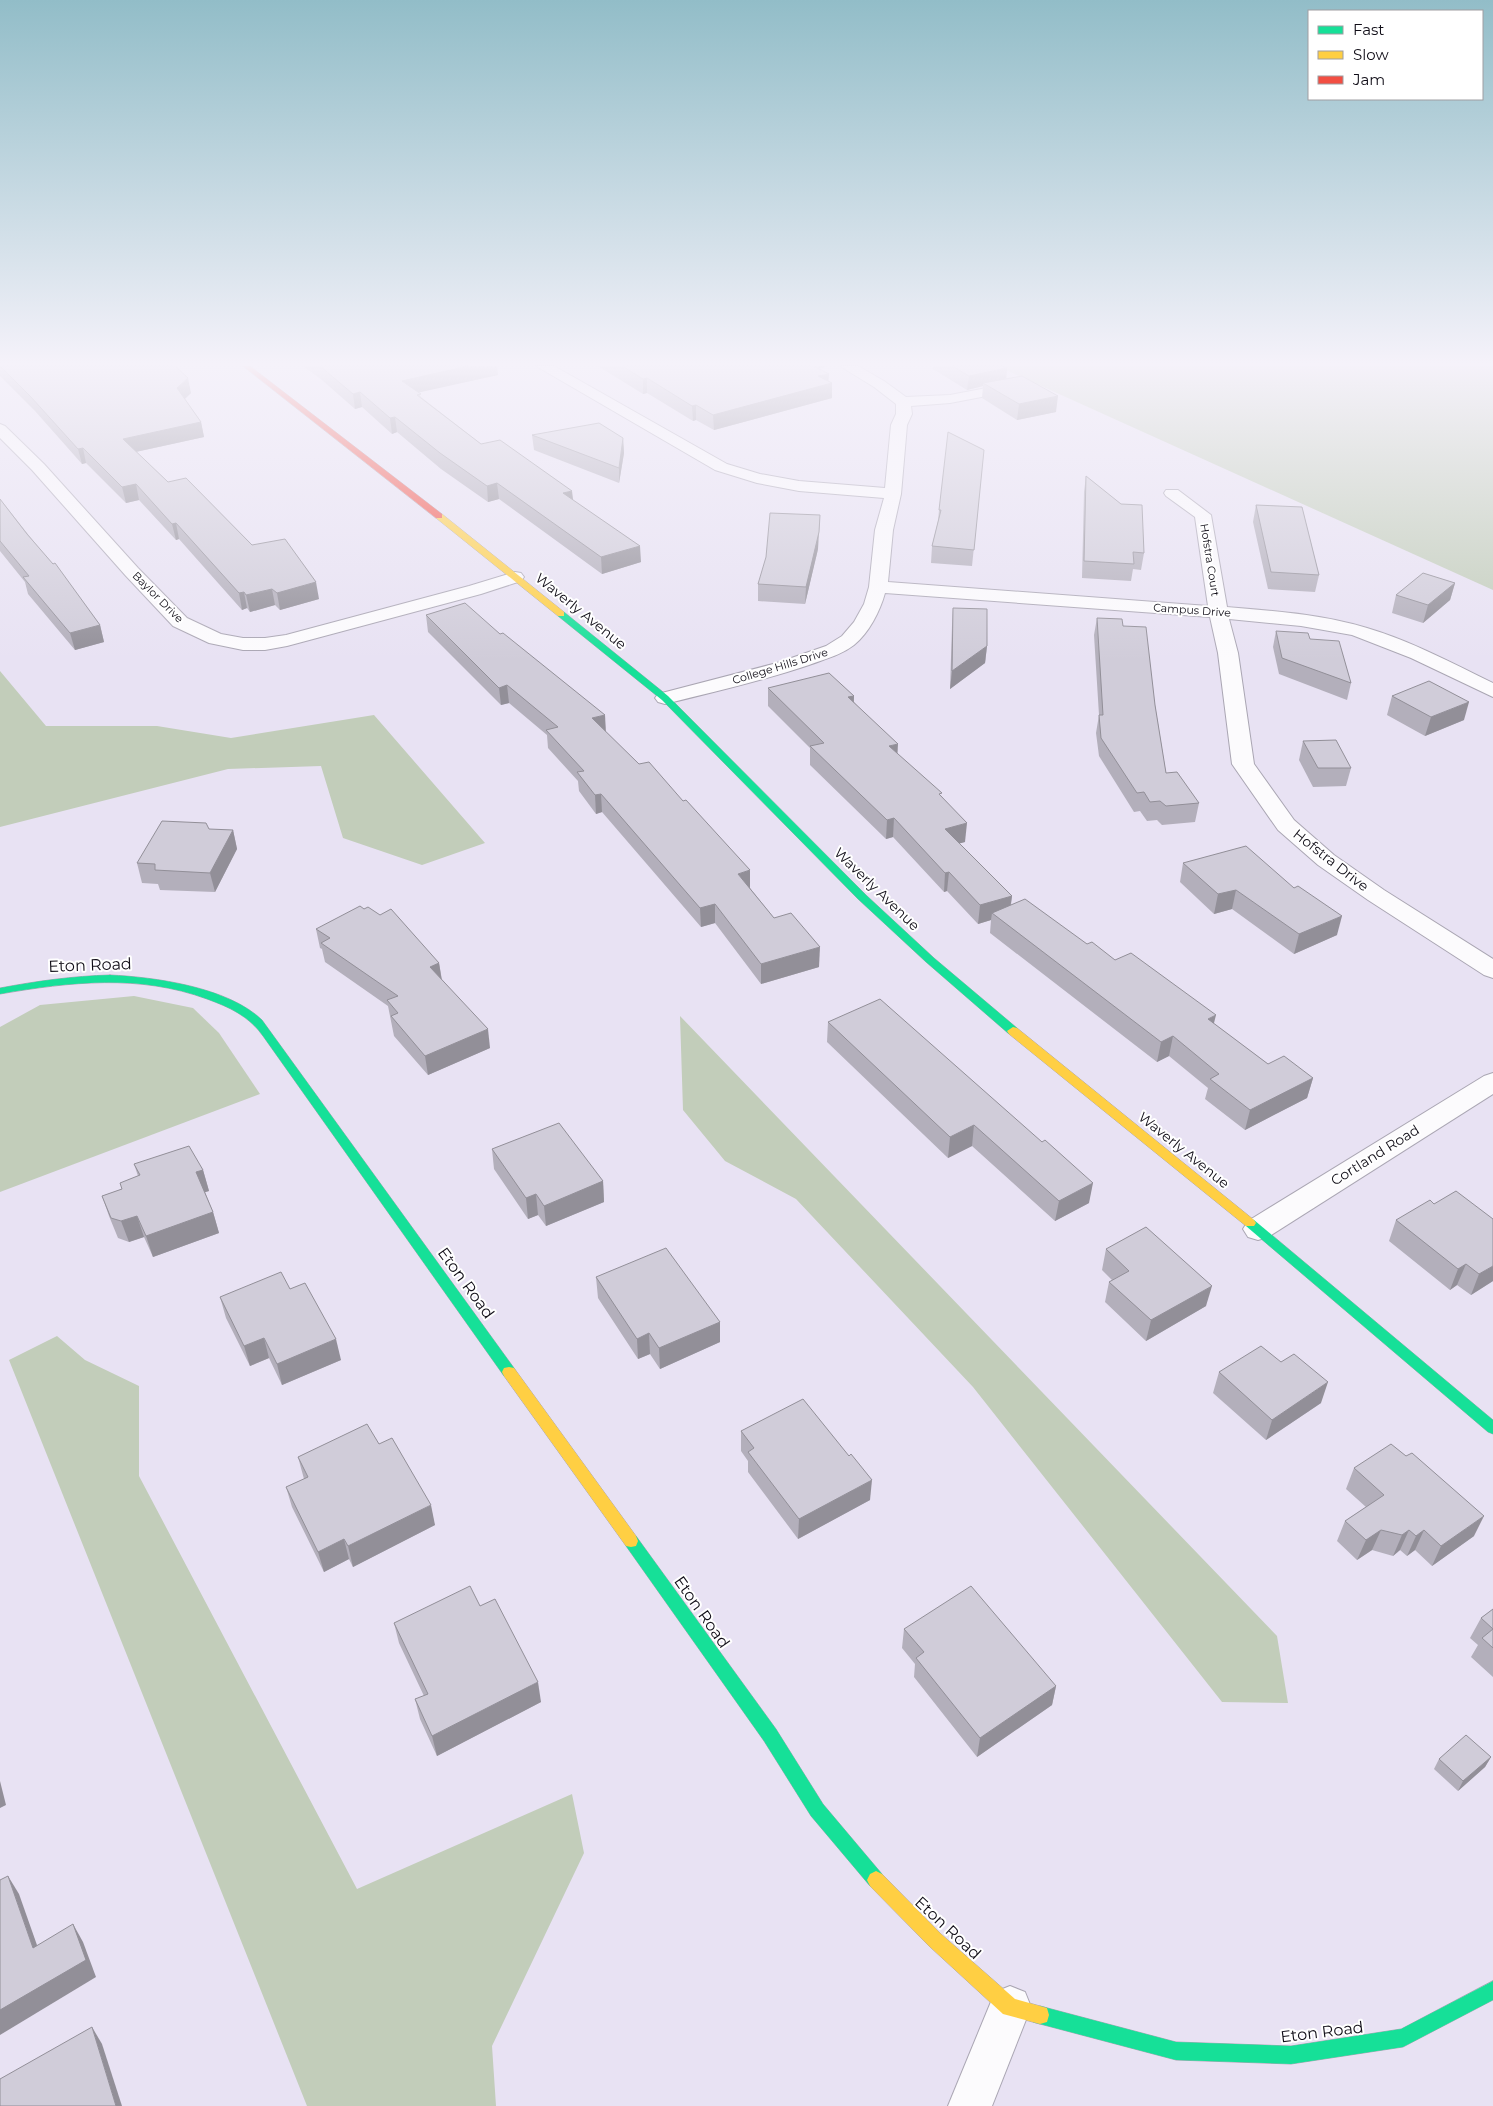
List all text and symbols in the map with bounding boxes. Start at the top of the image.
legend [1308,10,1483,100]
text: Fast [1353,20,1384,39]
text: Slow [1353,45,1389,64]
text: Jam [1352,70,1385,89]
street label: Hofstra Court [1197,523,1223,598]
street label: Baylor Drive [130,569,187,626]
street label: Waverly Avenue [532,569,630,653]
street label: Campus Drive [1153,600,1232,620]
street label: College Hills Drive [731,645,830,687]
street label: Hofstra Drive [1290,825,1372,895]
street label: Waverly Avenue [830,844,924,934]
street label: Eton Road [48,954,132,976]
street label: Waverly Avenue [1135,1108,1233,1192]
street label: Cortland Road [1327,1121,1423,1189]
street label: Eton Road [434,1244,498,1322]
street label: Eton Road [670,1572,734,1652]
street label: Eton Road [911,1893,985,1963]
street label: Eton Road [1279,2017,1365,2047]

